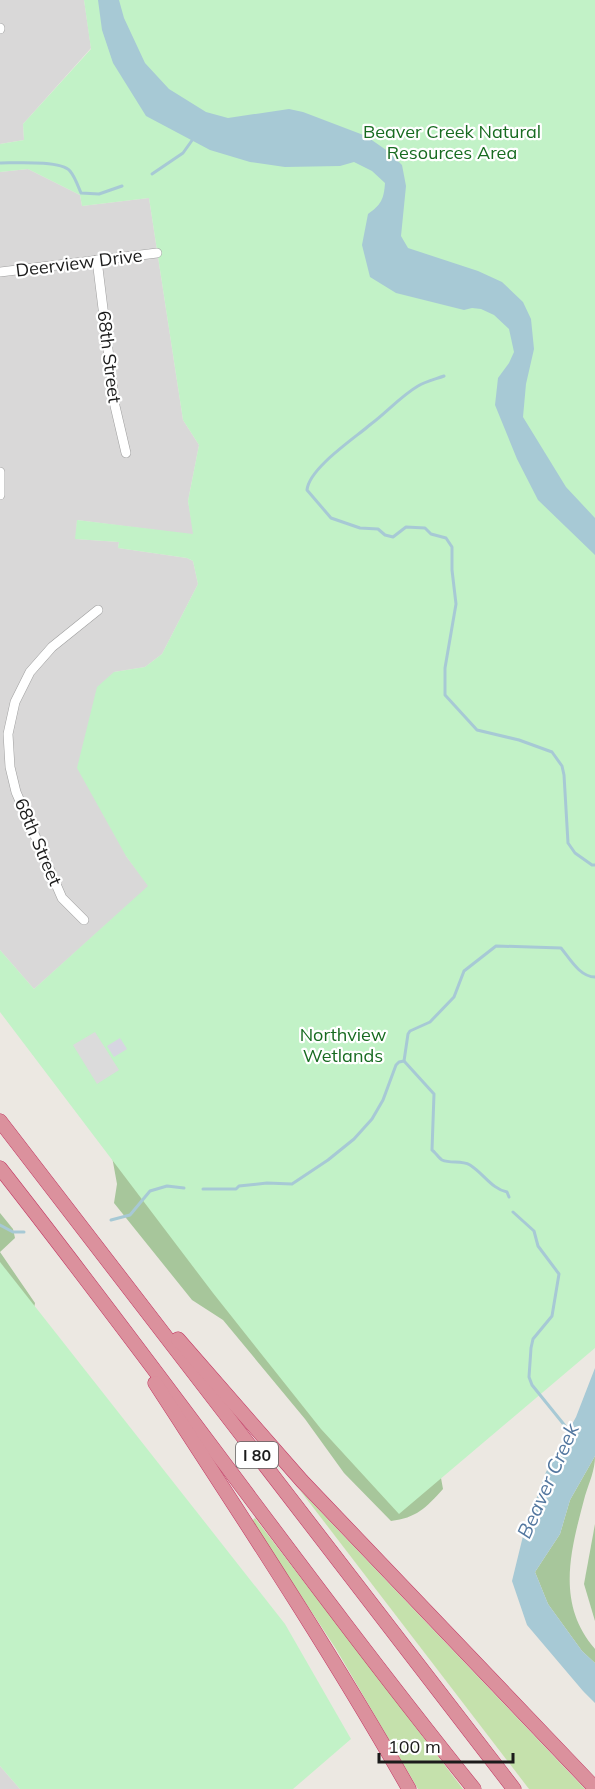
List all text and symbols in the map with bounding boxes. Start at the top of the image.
park label: Beaver Creek Natural Resources Area [363,120,541,164]
street label: Deerview Drive [14,243,144,282]
street label: 68th Street [92,309,127,404]
street label: 68th Street [10,795,67,889]
park label: Northview Wetlands [300,1023,387,1067]
water label: Beaver Creek [511,1419,584,1542]
road number: I 80 [236,1442,278,1468]
scale bar [379,1726,512,1764]
text: 100 m [388,1735,441,1758]

